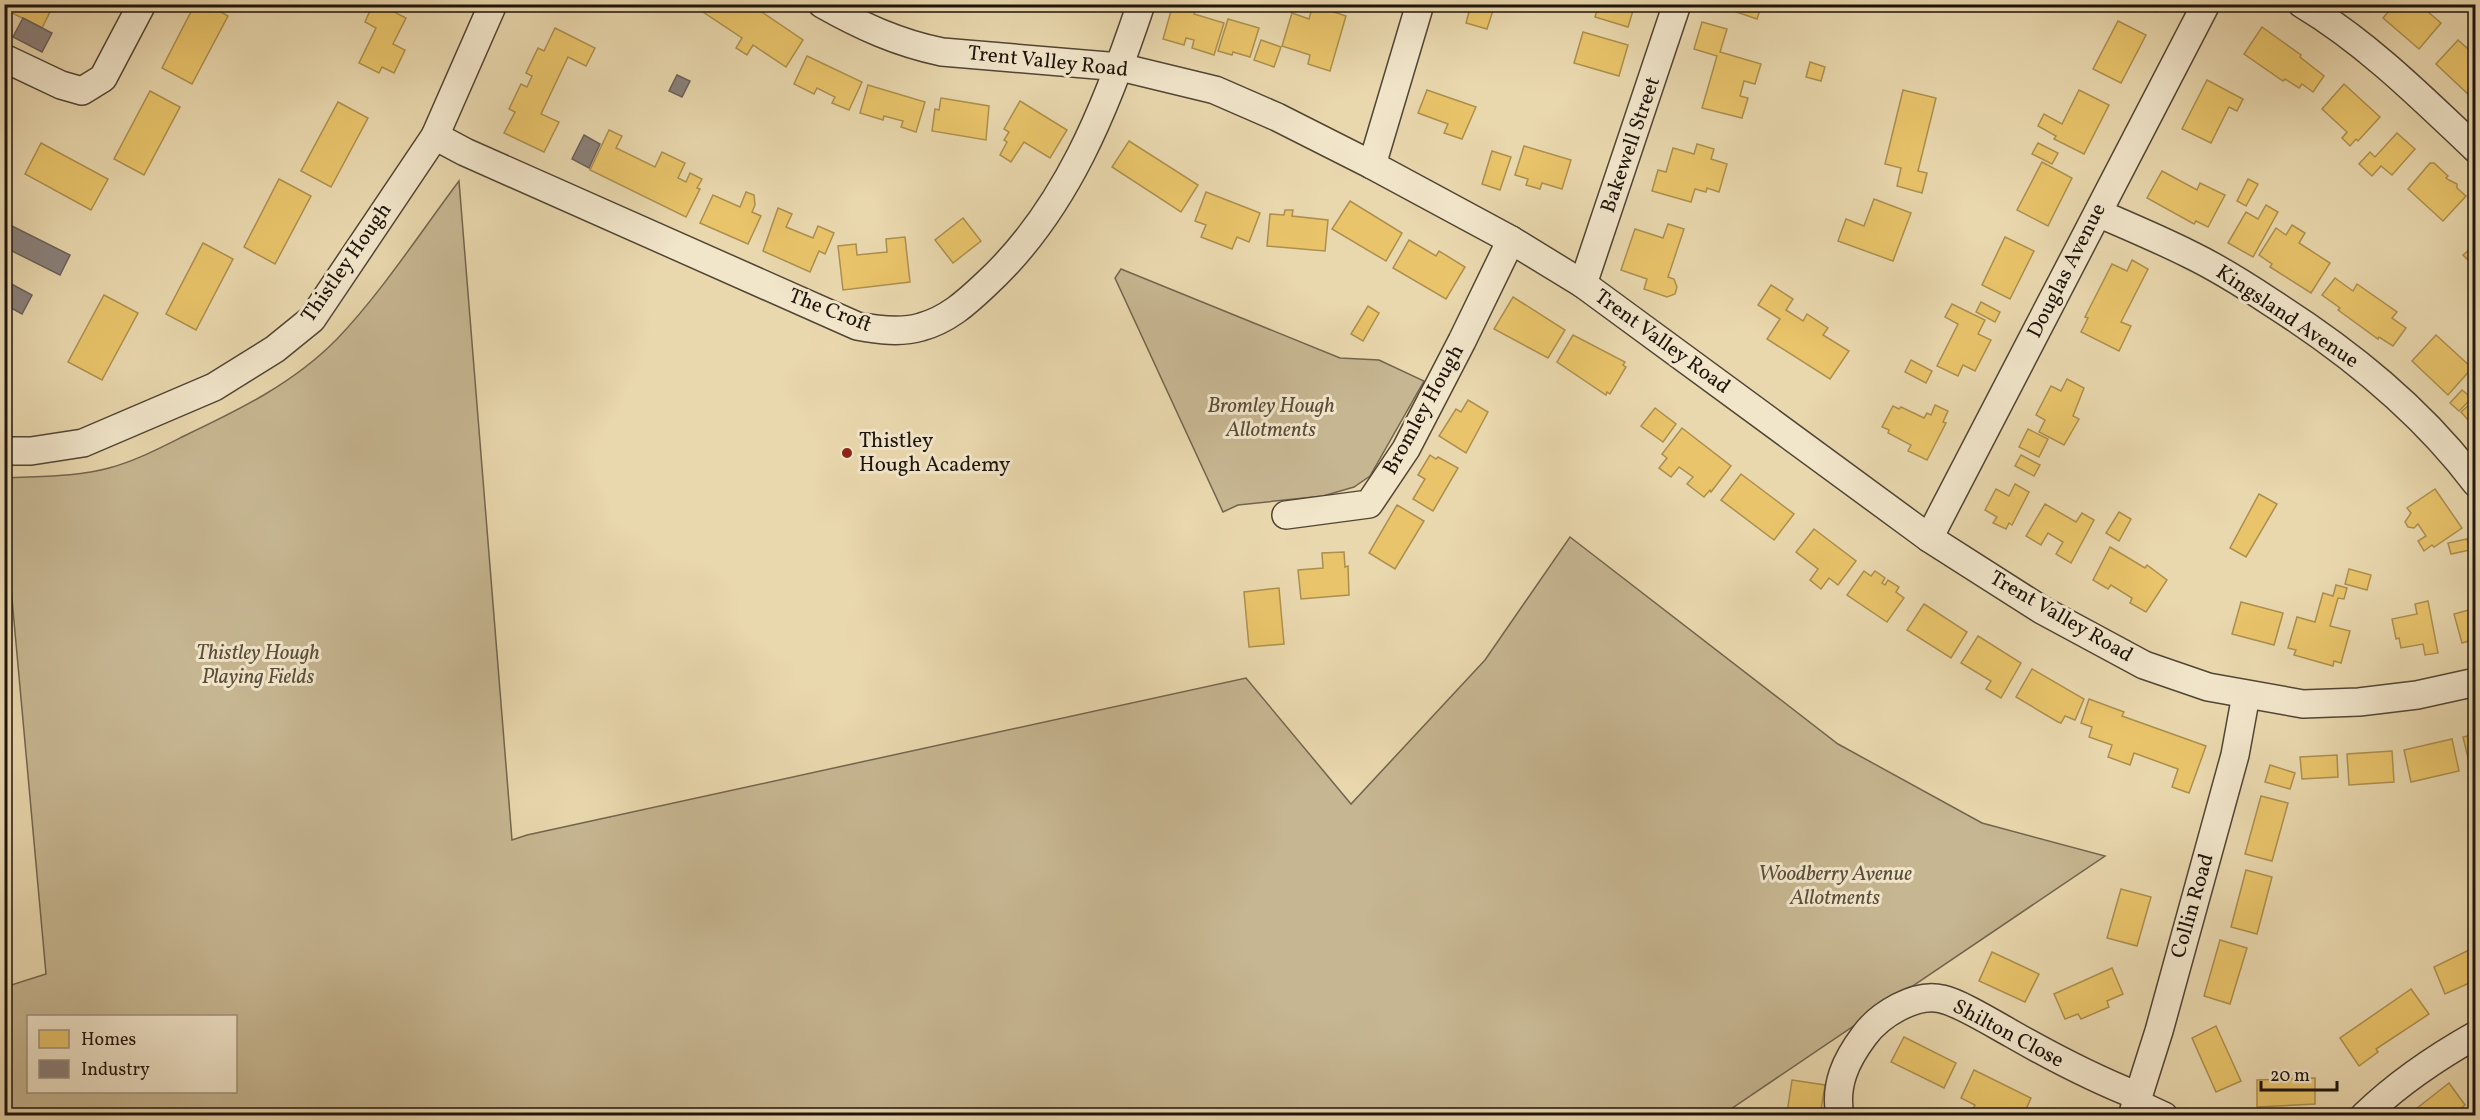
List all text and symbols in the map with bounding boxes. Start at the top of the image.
street label: Trent Valley Road [966,39,1130,85]
street label: Bakewell Street [1594,73,1668,217]
street label: Thistley Hough [295,197,399,329]
street label: Douglas Avenue [2021,199,2113,343]
street label: Kingsland Avenue [2210,258,2364,376]
street label: The Croft [784,282,876,340]
street label: Trent Valley Road [1588,283,1736,401]
street label: Bromley Hough [1376,340,1472,480]
park label: Bromley Hough Allotments [1207,392,1335,445]
place label: Thistley Hough Academy [859,427,1011,480]
marker: Thistley Hough Academy [840,446,854,460]
street label: Trent Valley Road [1984,564,2138,670]
park label: Thistley Hough Playing Fields [196,639,320,692]
street label: Collin Road [2164,850,2222,962]
park label: Woodberry Avenue Allotments [1758,860,1912,913]
street label: Shilton Close [1947,993,2069,1075]
legend [27,1015,237,1093]
text: Homes [81,1028,136,1053]
scale bar [2261,1054,2338,1092]
text: Industry [81,1058,150,1083]
text: 20 m [2270,1064,2310,1089]

